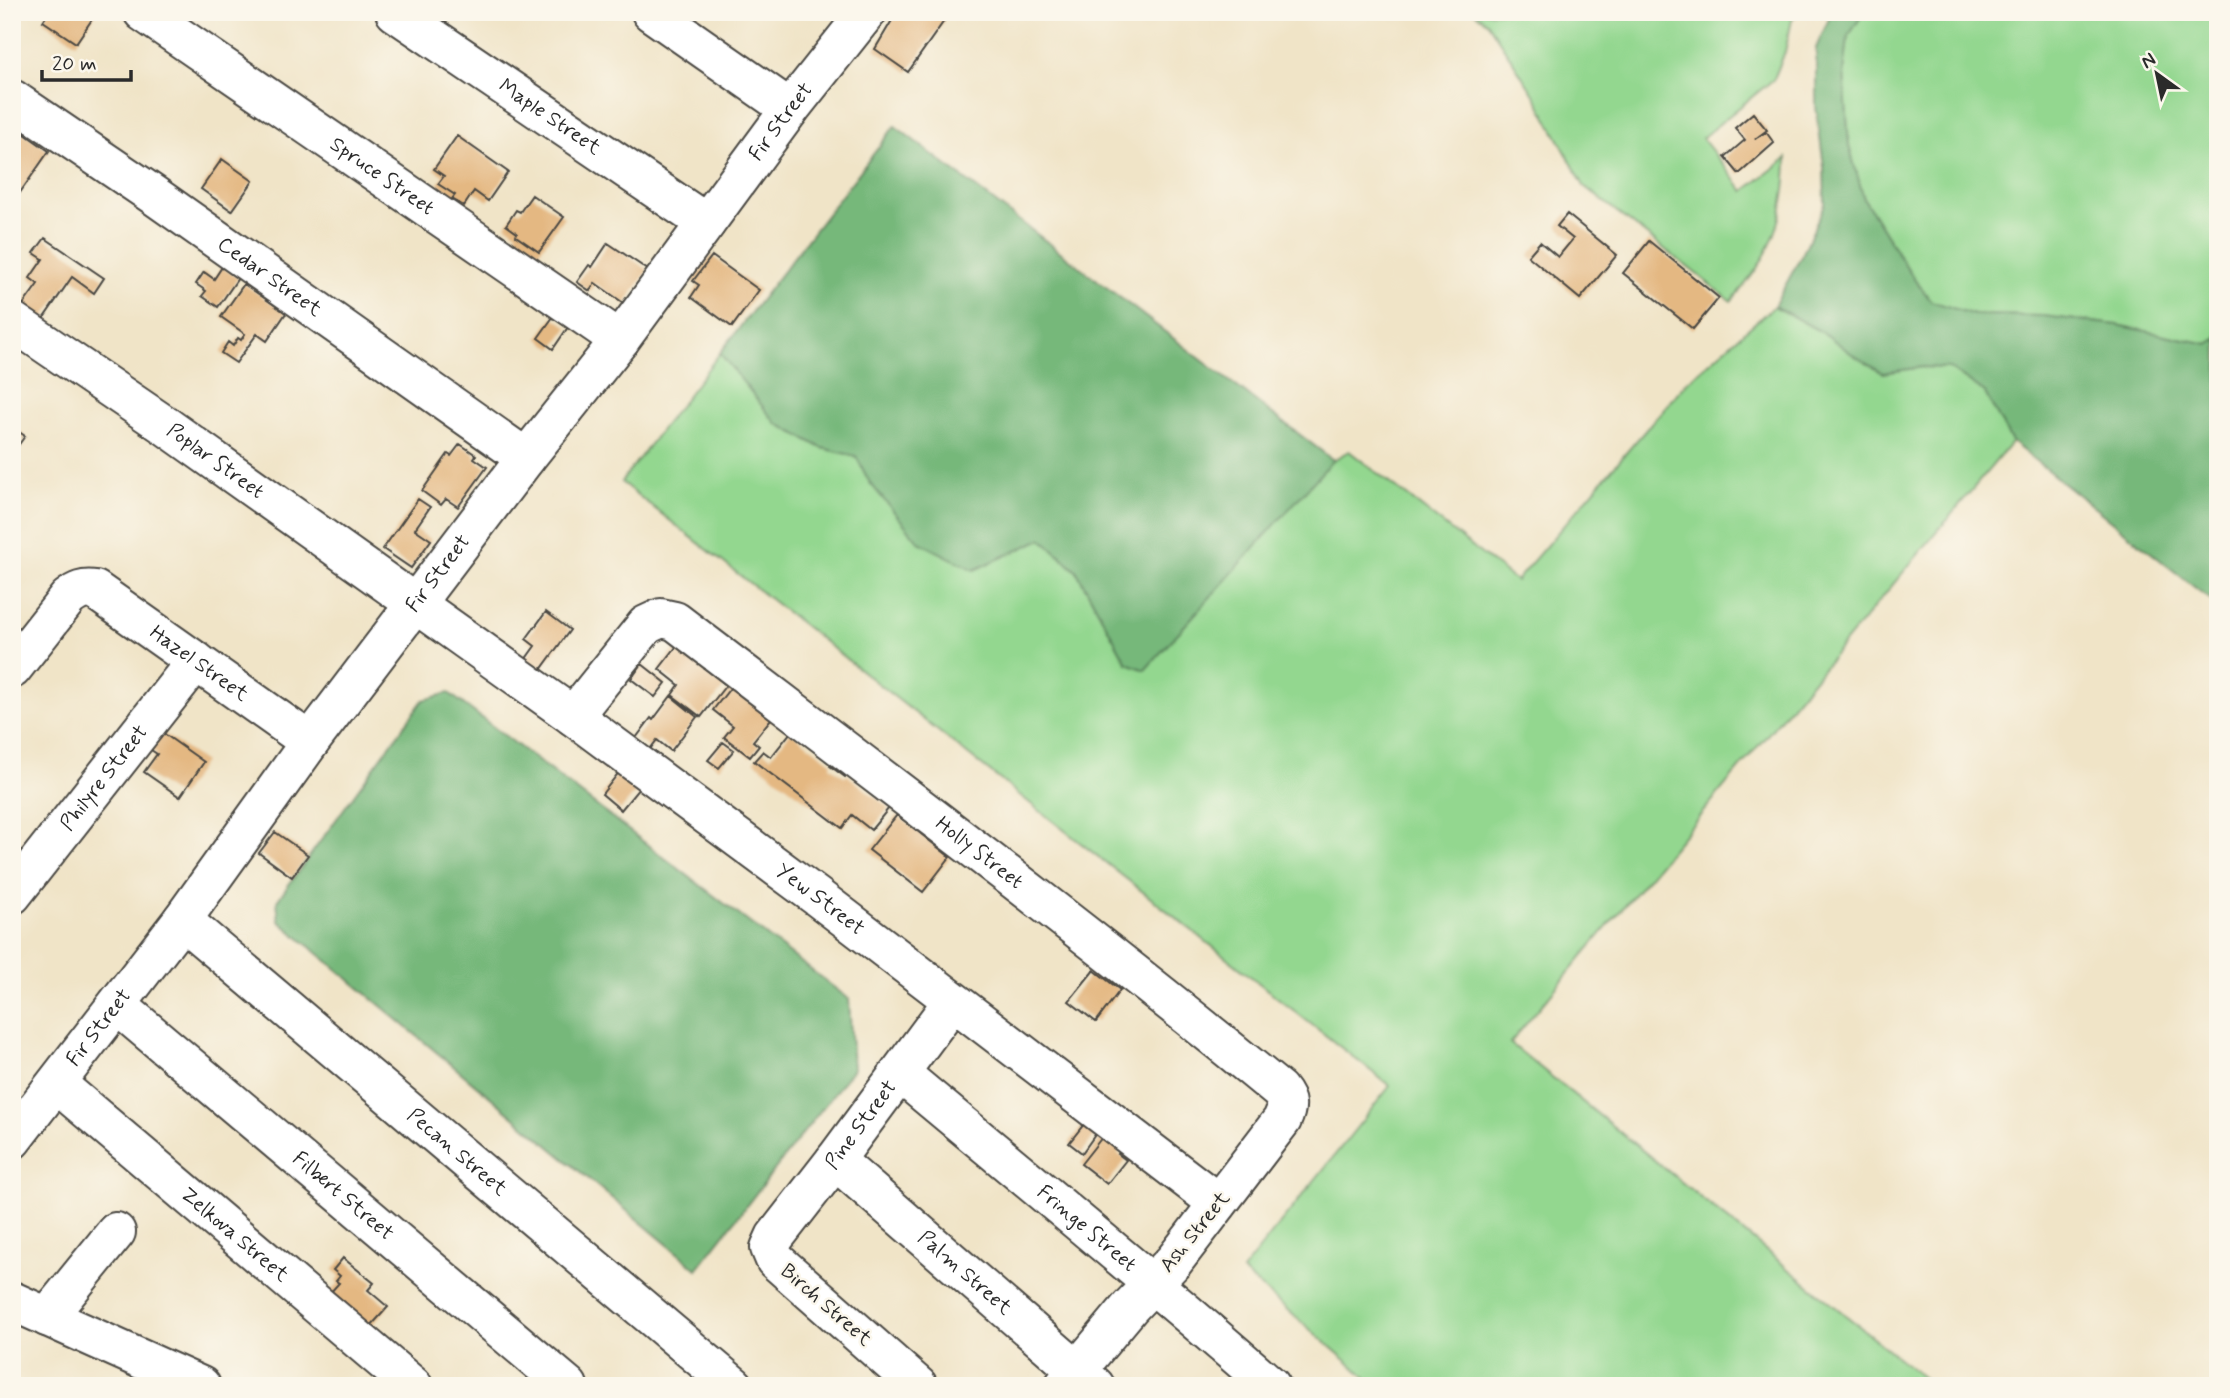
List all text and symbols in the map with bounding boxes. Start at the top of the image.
scale bar [42,38,131,82]
north arrow [2122,38,2192,108]
text: N [2136,47,2161,75]
text: 20 m [52,50,97,78]
street label: Maple Street [493,72,607,162]
street label: Fir Street [742,77,820,167]
street label: Spruce Street [324,130,440,222]
street label: Cedar Street [212,230,328,324]
street label: Poplar Street [161,417,270,506]
street label: Fir Street [399,529,477,618]
street label: Hazel Street [144,619,255,709]
street label: Philyre Street [54,719,155,837]
street label: Holly Street [929,810,1029,896]
street label: Yew Street [770,857,870,942]
street label: Fir Street [60,983,138,1072]
street label: Pine Street [819,1074,903,1175]
street label: Pecan Street [401,1102,514,1203]
street label: Filbert Street [286,1145,400,1247]
street label: Fringe Street [1031,1179,1143,1278]
street label: Zelkova Street [175,1181,295,1289]
street label: Ash Street [1154,1185,1237,1279]
street label: Palm Street [912,1224,1018,1322]
street label: Birch Street [774,1257,878,1353]

